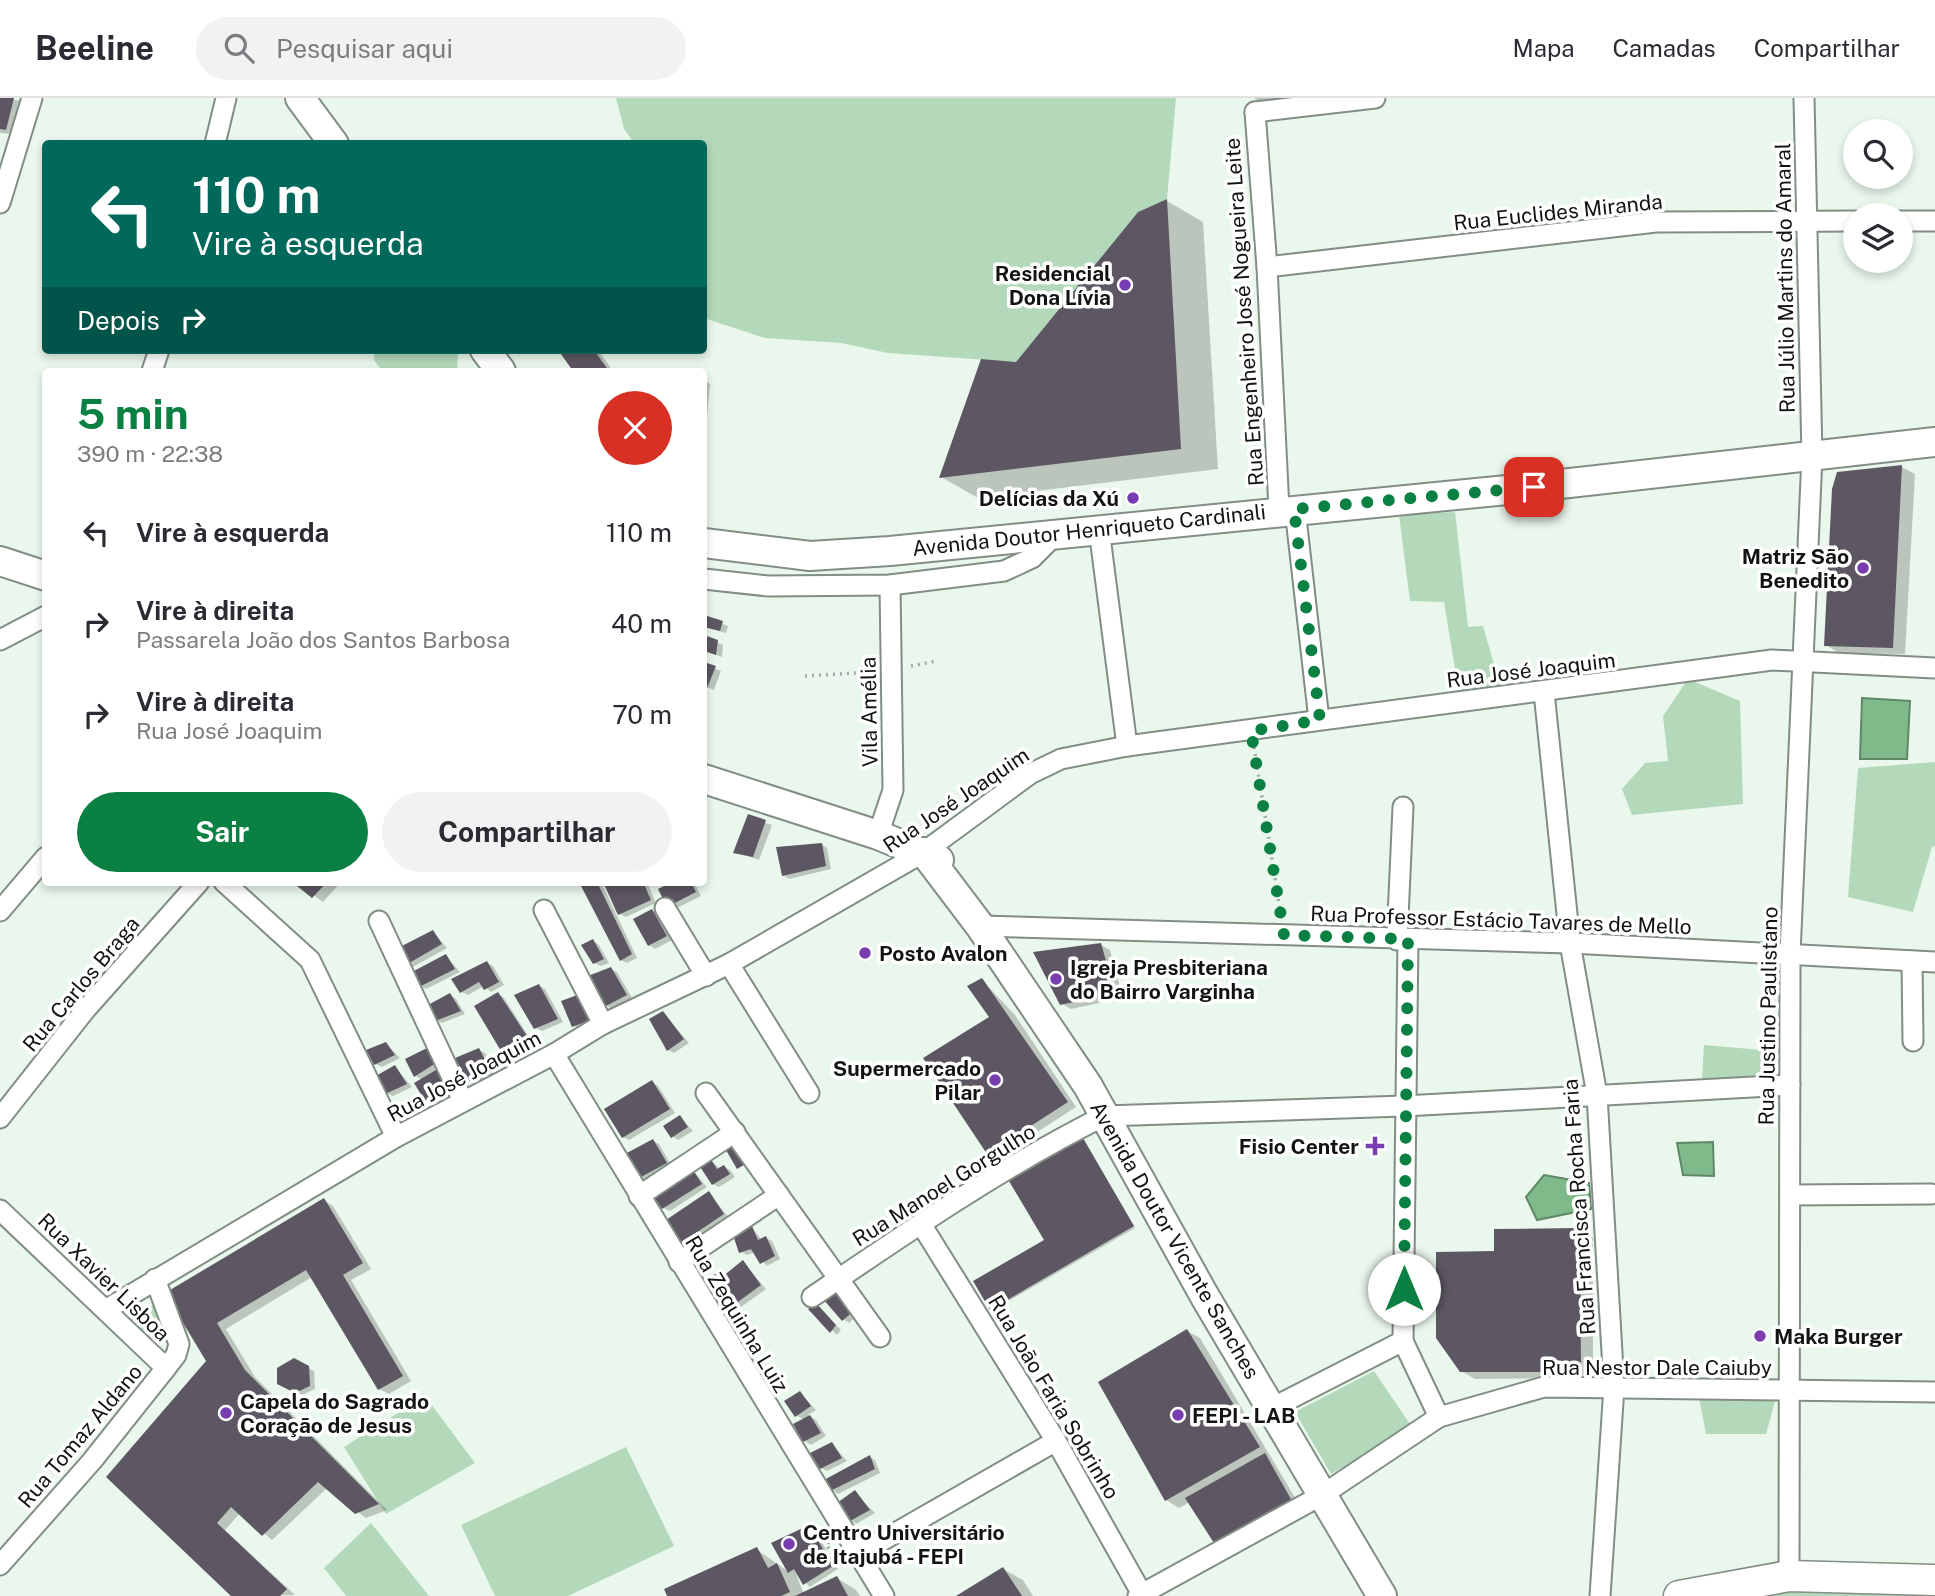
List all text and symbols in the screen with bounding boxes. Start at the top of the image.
search box [196,17,686,80]
text: Beeline [35,29,154,67]
icon: search [220,29,258,67]
text: Pesquisar aqui [276,33,453,64]
text: Mapa [1513,34,1574,62]
text: Camadas [1612,34,1716,62]
text: Compartilhar [1754,34,1900,62]
map controls [1843,119,1913,273]
button: search [1843,119,1913,189]
street label: Rua Engenheiro José Nogueira Leite [1219,137,1269,487]
street label: Rua Júlio Martins do Amaral [1770,143,1800,413]
text: 110 m [192,166,320,224]
icon: left [77,168,168,259]
street label: Rua Euclides Miranda [1452,189,1664,235]
button: layers [1843,203,1913,273]
text: Vire à esquerda [192,225,424,262]
place label: Residencial Dona Lívia [995,261,1111,310]
marker: Residencial Dona Lívia [1117,277,1133,293]
icon: right [174,301,212,339]
text: Depois [77,305,160,336]
text: 5 min [77,389,189,438]
button: close [598,391,672,465]
text: 390 m · 22:38 [77,440,223,467]
pin [1504,457,1564,517]
icon: arrive [1515,468,1553,506]
place label: Delícias da Xú [979,486,1119,511]
marker: Delícias da Xú [1125,490,1141,506]
street label: Avenida Doutor Henriqueto Cardinali [911,499,1267,561]
icon: left [77,514,115,552]
text: Vire à esquerda [136,517,329,548]
text: 110 m [606,517,672,548]
place label: Matriz São Benedito [1742,544,1849,593]
marker: Matriz São Benedito [1855,560,1871,576]
text: Vire à direita [136,595,294,626]
icon: right [77,605,115,643]
text: 40 m [611,608,672,639]
text: Passarela João dos Santos Barbosa [136,626,510,653]
street label: Rua José Joaquim [1445,647,1617,693]
street label: Vila Amélia [856,657,882,767]
text: Vire à direita [136,686,294,717]
icon: right [77,696,115,734]
text: 70 m [612,699,672,730]
text: Rua José Joaquim [136,717,322,744]
street label: Rua José Joaquim [878,742,1034,858]
button: Sair [77,792,368,872]
button: Compartilhar [382,792,672,872]
street label: Rua Professor Estácio Tavares de Mello [1310,901,1692,939]
street label: Rua Justino Paulistano [1754,906,1782,1126]
street label: Rua Carlos Braga [17,912,145,1056]
place label: Posto Avalon [879,941,1008,966]
marker: Posto Avalon [857,945,873,961]
place label: Igreja Presbiteriana do Bairro Varginha [1070,955,1268,1004]
marker: Igreja Presbiteriana do Bairro Varginha [1048,971,1064,987]
street label: Rua José Joaquim [383,1025,545,1127]
place label: Supermercado Pilar [833,1056,981,1105]
marker: Supermercado Pilar [987,1072,1003,1088]
street label: Rua Francisca Rocha Faria [1558,1078,1600,1336]
street label: Avenida Doutor Vicente Sanches [1085,1097,1265,1383]
street label: Rua Manoel Gorgulho [848,1119,1040,1251]
place label: Fisio Center [1239,1134,1359,1159]
marker: Fisio Center [1365,1136,1385,1156]
street label: Rua Xavier Lisboa [33,1208,175,1346]
street label: Rua Zequinha Luiz [680,1231,794,1397]
position arrow [1367,1252,1441,1326]
street label: Rua João Faria Sobrinho [983,1291,1125,1503]
place label: Maka Burger [1774,1324,1903,1349]
marker: Maka Burger [1752,1328,1768,1344]
street label: Rua Nestor Dale Caiuby [1542,1355,1772,1380]
street label: Rua Tomaz Aldano [13,1359,147,1513]
place label: Capela do Sagrado Coração de Jesus [240,1389,429,1438]
place label: FEPI - LAB [1192,1403,1295,1428]
marker: Capela do Sagrado Coração de Jesus [218,1405,234,1421]
marker: FEPI - LAB [1170,1407,1186,1423]
place label: Centro Universitário de Itajubá - FEPI [803,1520,1005,1569]
marker: Centro Universitário de Itajubá - FEPI [781,1536,797,1552]

